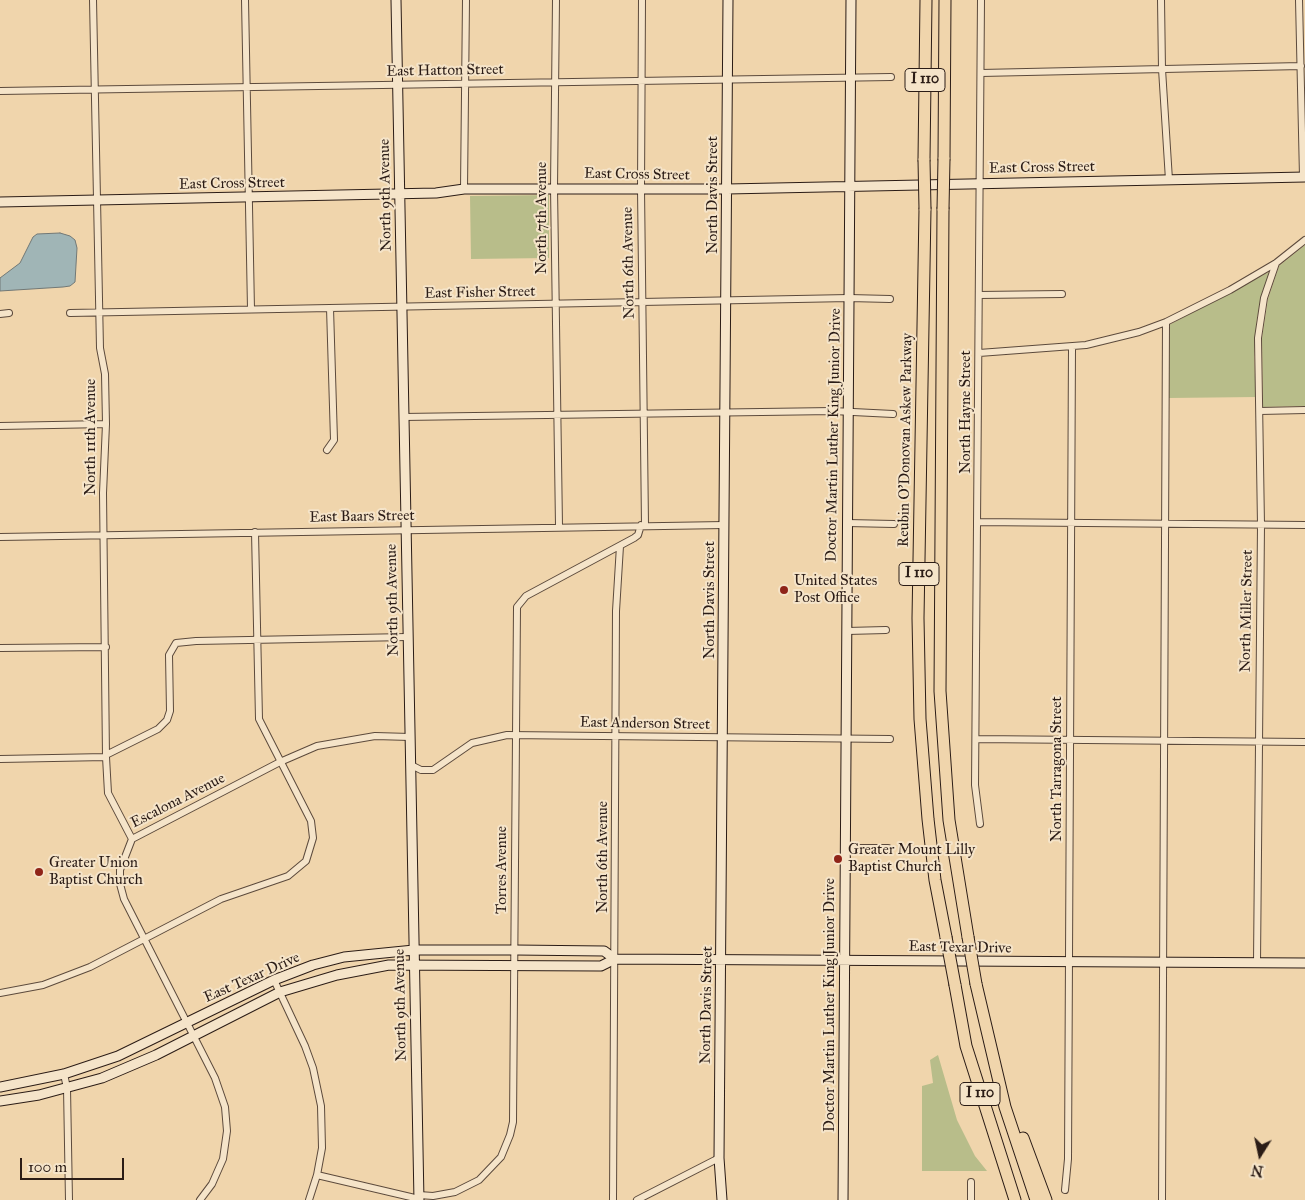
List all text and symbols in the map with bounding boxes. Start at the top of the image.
street label: East Hatton Street [386,61,504,81]
road number: I 110 [905,68,945,92]
street label: North Davis Street [704,136,722,254]
street label: North 9th Avenue [376,139,396,251]
street label: East Cross Street [989,158,1095,178]
street label: North 7th Avenue [533,162,551,274]
street label: East Cross Street [584,165,690,185]
street label: East Cross Street [179,174,285,194]
street label: North 6th Avenue [619,207,639,319]
street label: East Fisher Street [424,283,536,303]
street label: Doctor Martin Luther King Junior Drive [823,308,845,562]
street label: Reubin O'Donovan Askew Parkway [895,333,917,547]
street label: North Hayne Street [957,350,975,474]
street label: North 11th Avenue [82,379,100,495]
street label: East Baars Street [309,507,415,527]
street label: North Davis Street [701,541,719,659]
street label: North 9th Avenue [383,544,403,656]
street label: North Miller Street [1237,550,1257,672]
road number: I 110 [899,562,939,586]
place label: United States Post Office [794,572,877,607]
marker: United States Post Office [778,584,790,596]
street label: North Tarragona Street [1048,696,1066,842]
street label: East Anderson Street [580,714,710,734]
street label: Escalona Avenue [128,770,228,832]
street label: North 6th Avenue [594,801,612,913]
street label: Torres Avenue [493,826,511,914]
place label: Greater Mount Lilly Baptist Church [848,841,975,876]
marker: Greater Mount Lilly Baptist Church [832,853,844,865]
place label: Greater Union Baptist Church [49,854,143,889]
marker: Greater Union Baptist Church [33,866,45,878]
street label: Doctor Martin Luther King Junior Drive [821,878,839,1132]
street label: East Texar Drive [908,938,1012,958]
street label: North Davis Street [697,946,717,1064]
street label: East Texar Drive [201,949,303,1007]
street label: North 9th Avenue [391,949,411,1061]
road number: I 110 [960,1082,1000,1106]
north arrow [1235,1130,1285,1180]
scale bar [22,1148,126,1180]
text: 100 m [28,1158,67,1176]
text: N [1250,1161,1265,1180]

